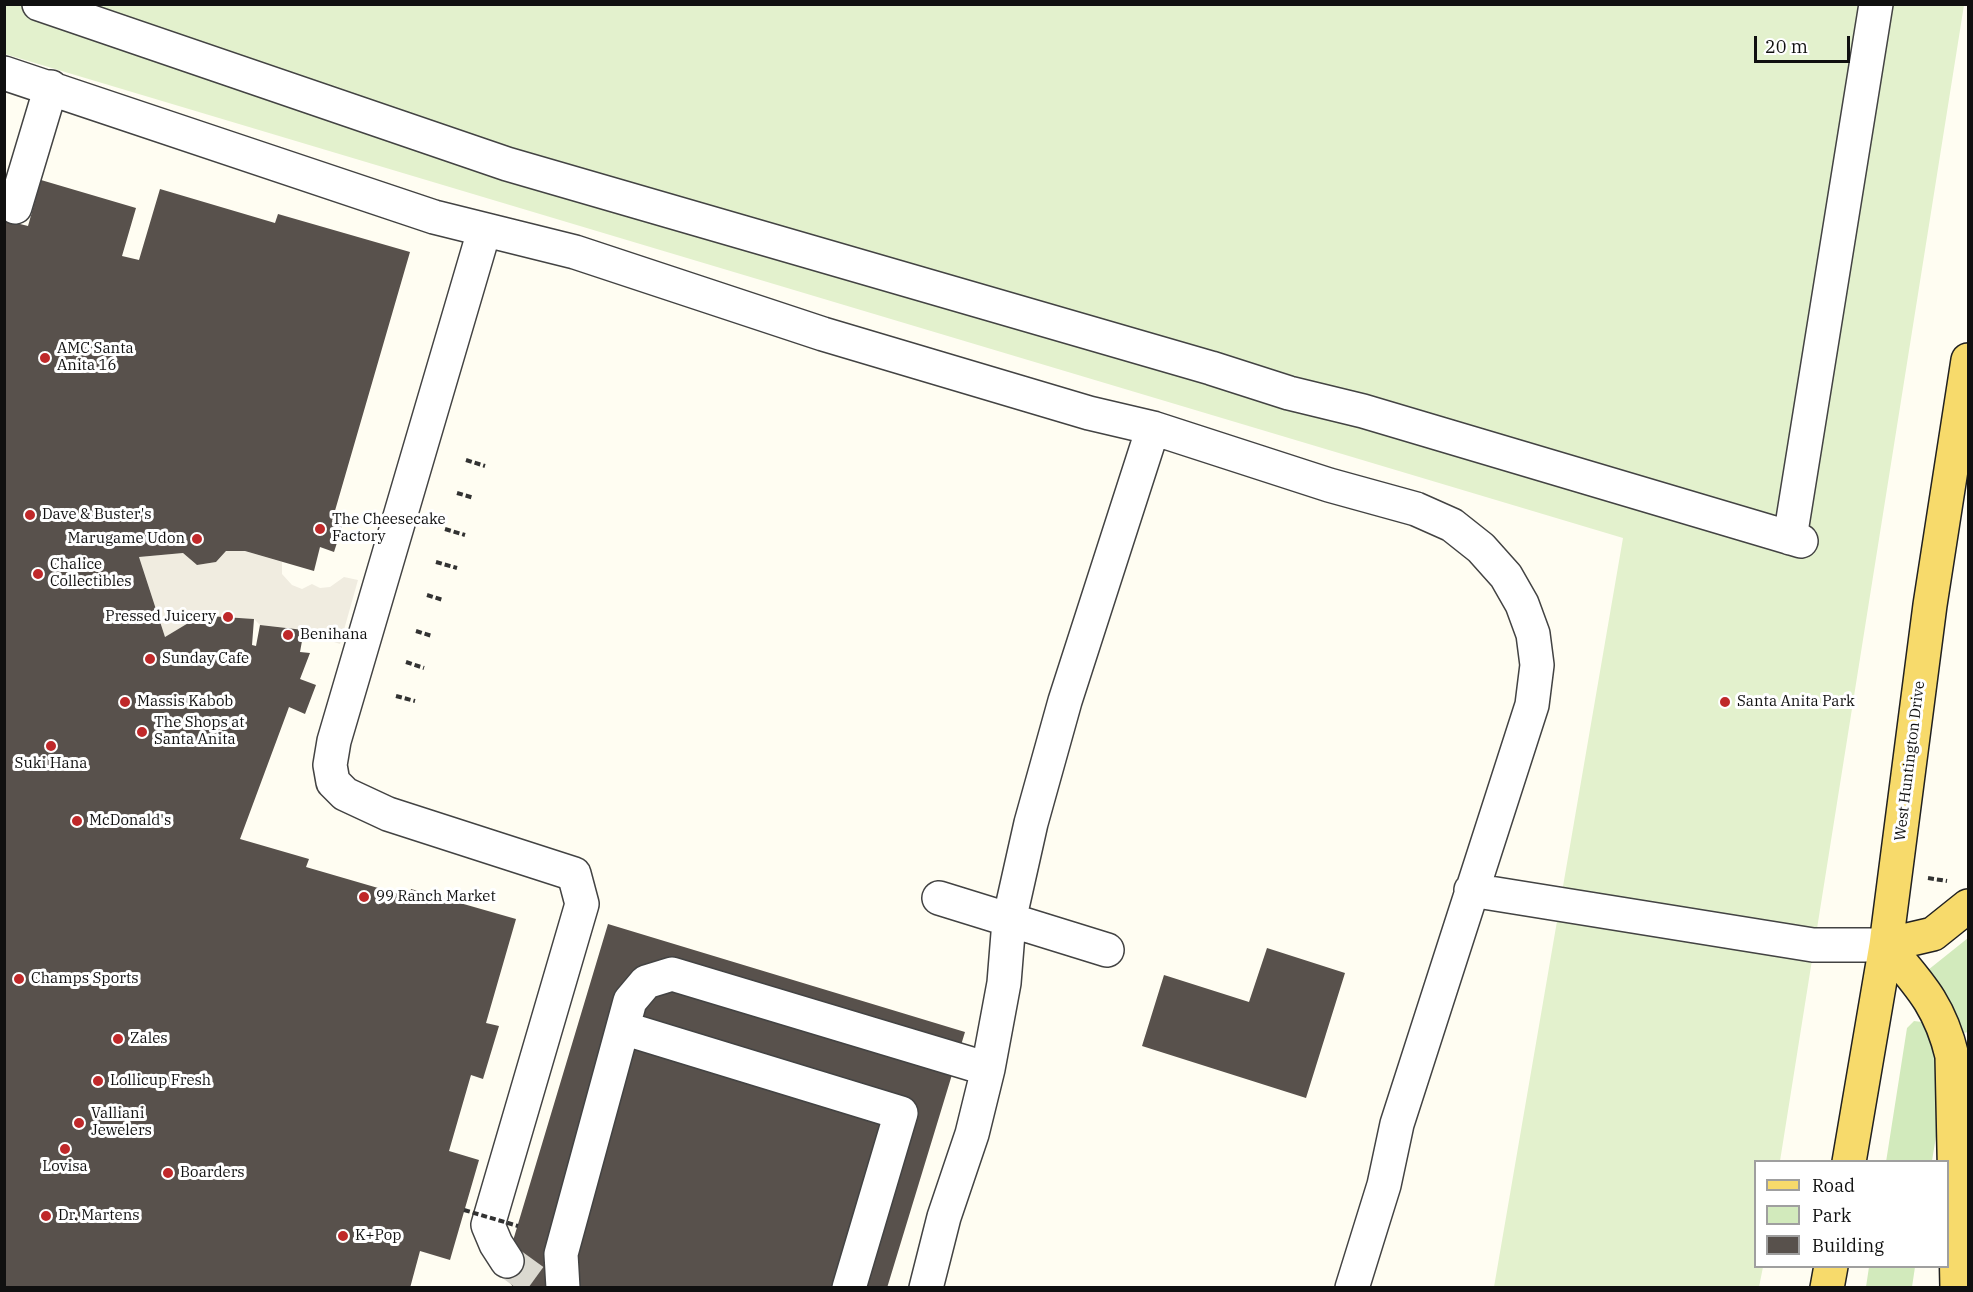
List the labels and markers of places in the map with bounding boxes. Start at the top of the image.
place label: AMC Santa Anita 16 [57,340,134,375]
marker: AMC Santa Anita 16 [38,351,52,365]
place label: Dave & Buster's [42,506,152,524]
marker: Dave & Buster's [23,508,37,522]
place label: The Cheesecake Factory [332,511,446,546]
marker: The Cheesecake Factory [313,522,327,536]
place label: Marugame Udon [67,530,185,548]
marker: Marugame Udon [190,532,204,546]
place label: Chalice Collectibles [50,556,132,591]
marker: Chalice Collectibles [31,567,45,581]
place label: Pressed Juicery [105,608,216,626]
marker: Pressed Juicery [221,610,235,624]
place label: Benihana [300,626,368,644]
marker: Benihana [281,628,295,642]
place label: Sunday Cafe [162,650,249,668]
marker: Sunday Cafe [143,652,157,666]
place label: Massis Kabob [137,693,233,711]
place label: Santa Anita Park [1737,693,1855,711]
marker: Massis Kabob [118,695,132,709]
marker: Santa Anita Park [1718,695,1732,709]
place label: The Shops at Santa Anita [154,714,245,749]
marker: The Shops at Santa Anita [135,725,149,739]
marker: Suki Hana [44,739,58,753]
place label: Suki Hana [15,755,87,773]
place label: McDonald's [89,812,171,830]
marker: McDonald's [70,814,84,828]
place label: 99 Ranch Market [376,888,496,906]
marker: 99 Ranch Market [357,890,371,904]
place label: Champs Sports [31,970,139,988]
marker: Champs Sports [12,972,26,986]
place label: Zales [130,1030,168,1048]
marker: Zales [111,1032,125,1046]
place label: Lollicup Fresh [110,1072,211,1090]
marker: Lollicup Fresh [91,1074,105,1088]
place label: Valliani Jewelers [91,1105,152,1140]
marker: Valliani Jewelers [72,1116,86,1130]
marker: Lovisa [58,1142,72,1156]
place label: Lovisa [42,1158,88,1176]
place label: Boarders [180,1164,245,1182]
marker: Boarders [161,1166,175,1180]
place label: Dr. Martens [58,1207,140,1225]
marker: Dr. Martens [39,1209,53,1223]
place label: K+Pop [355,1227,401,1245]
marker: K+Pop [336,1229,350,1243]

